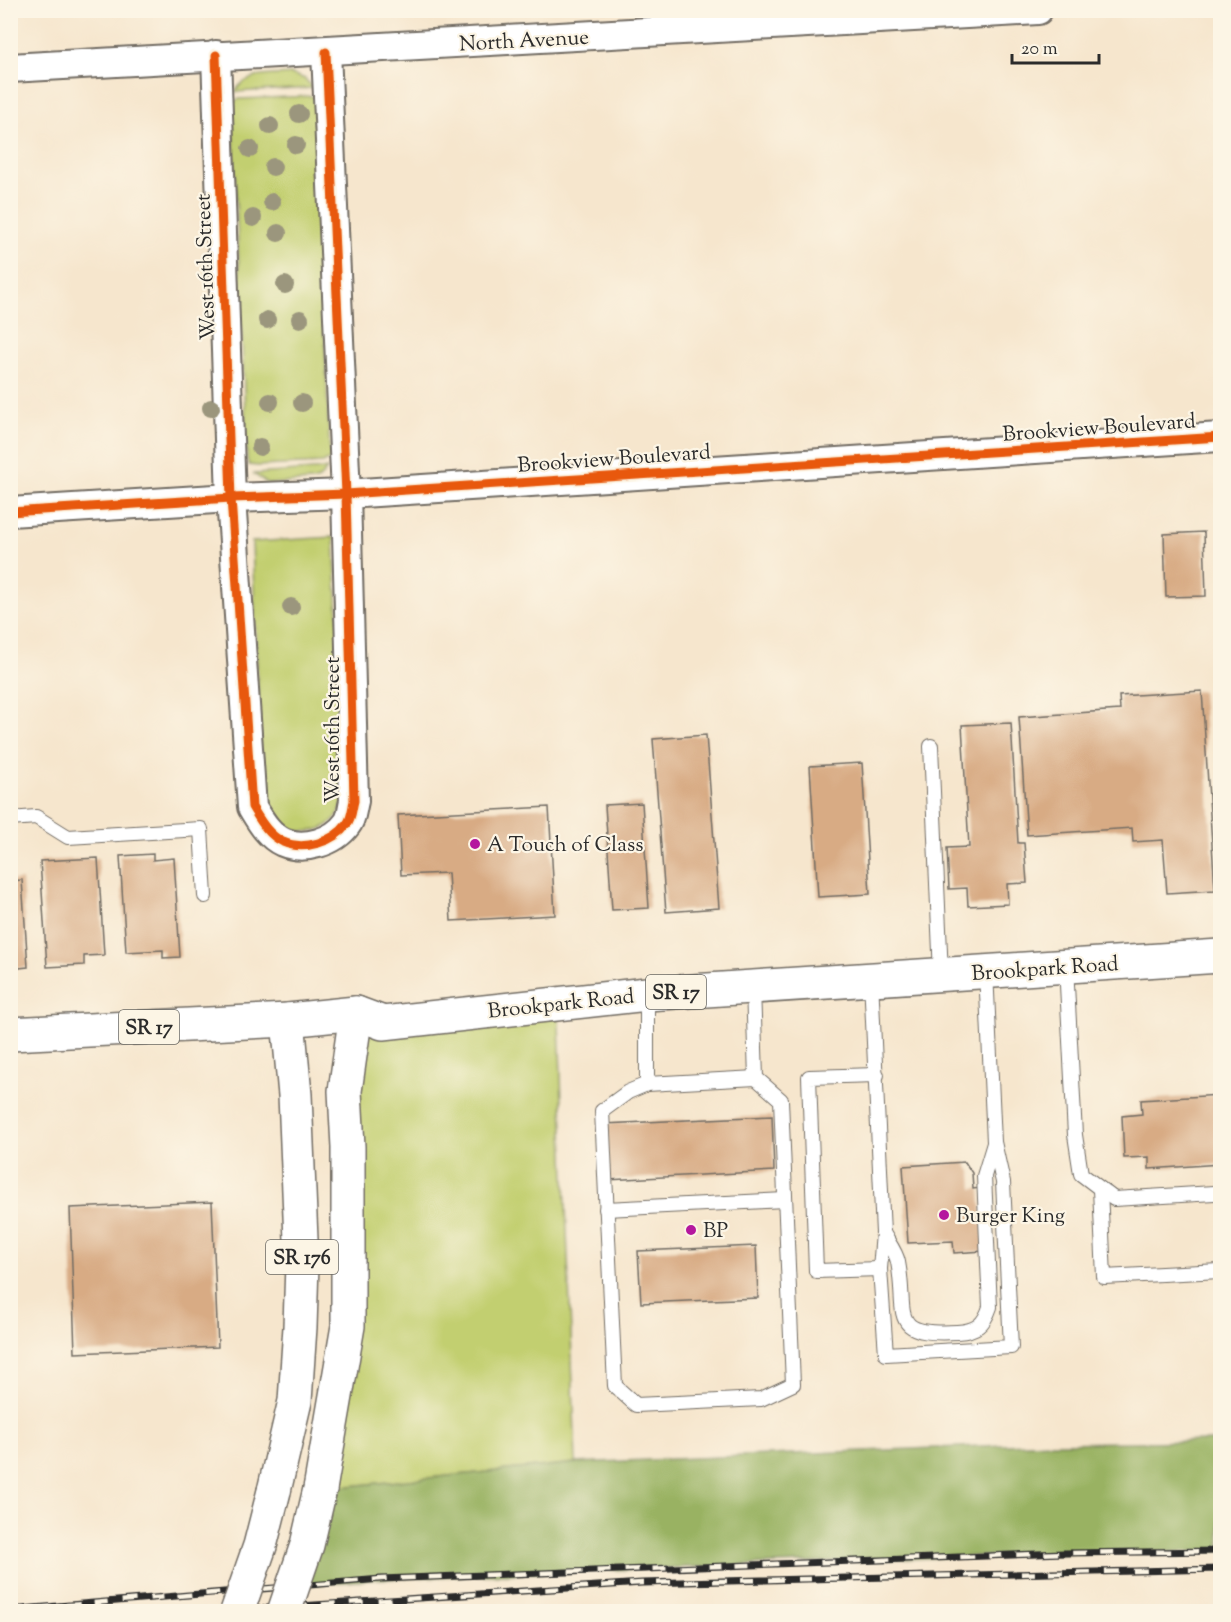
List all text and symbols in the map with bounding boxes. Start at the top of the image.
street label: North Avenue [458,24,590,60]
scale bar [1012,27,1099,65]
text: 20 m [1021,37,1058,63]
street label: West 16th Street [189,193,225,341]
street label: Brookview Boulevard [1002,407,1197,451]
street label: Brookview Boulevard [517,438,712,482]
street label: West 16th Street [319,657,349,803]
place label: A Touch of Class [487,831,643,861]
marker: A Touch of Class [468,837,482,851]
street label: Brookpark Road [971,950,1120,990]
road number: SR 17 [646,975,706,1009]
street label: Brookpark Road [486,982,636,1028]
road number: SR 17 [119,1010,179,1044]
place label: Burger King [956,1202,1065,1232]
marker: Burger King [937,1208,951,1222]
place label: BP [703,1217,728,1247]
marker: BP [684,1223,698,1237]
road number: SR 176 [266,1240,338,1274]

